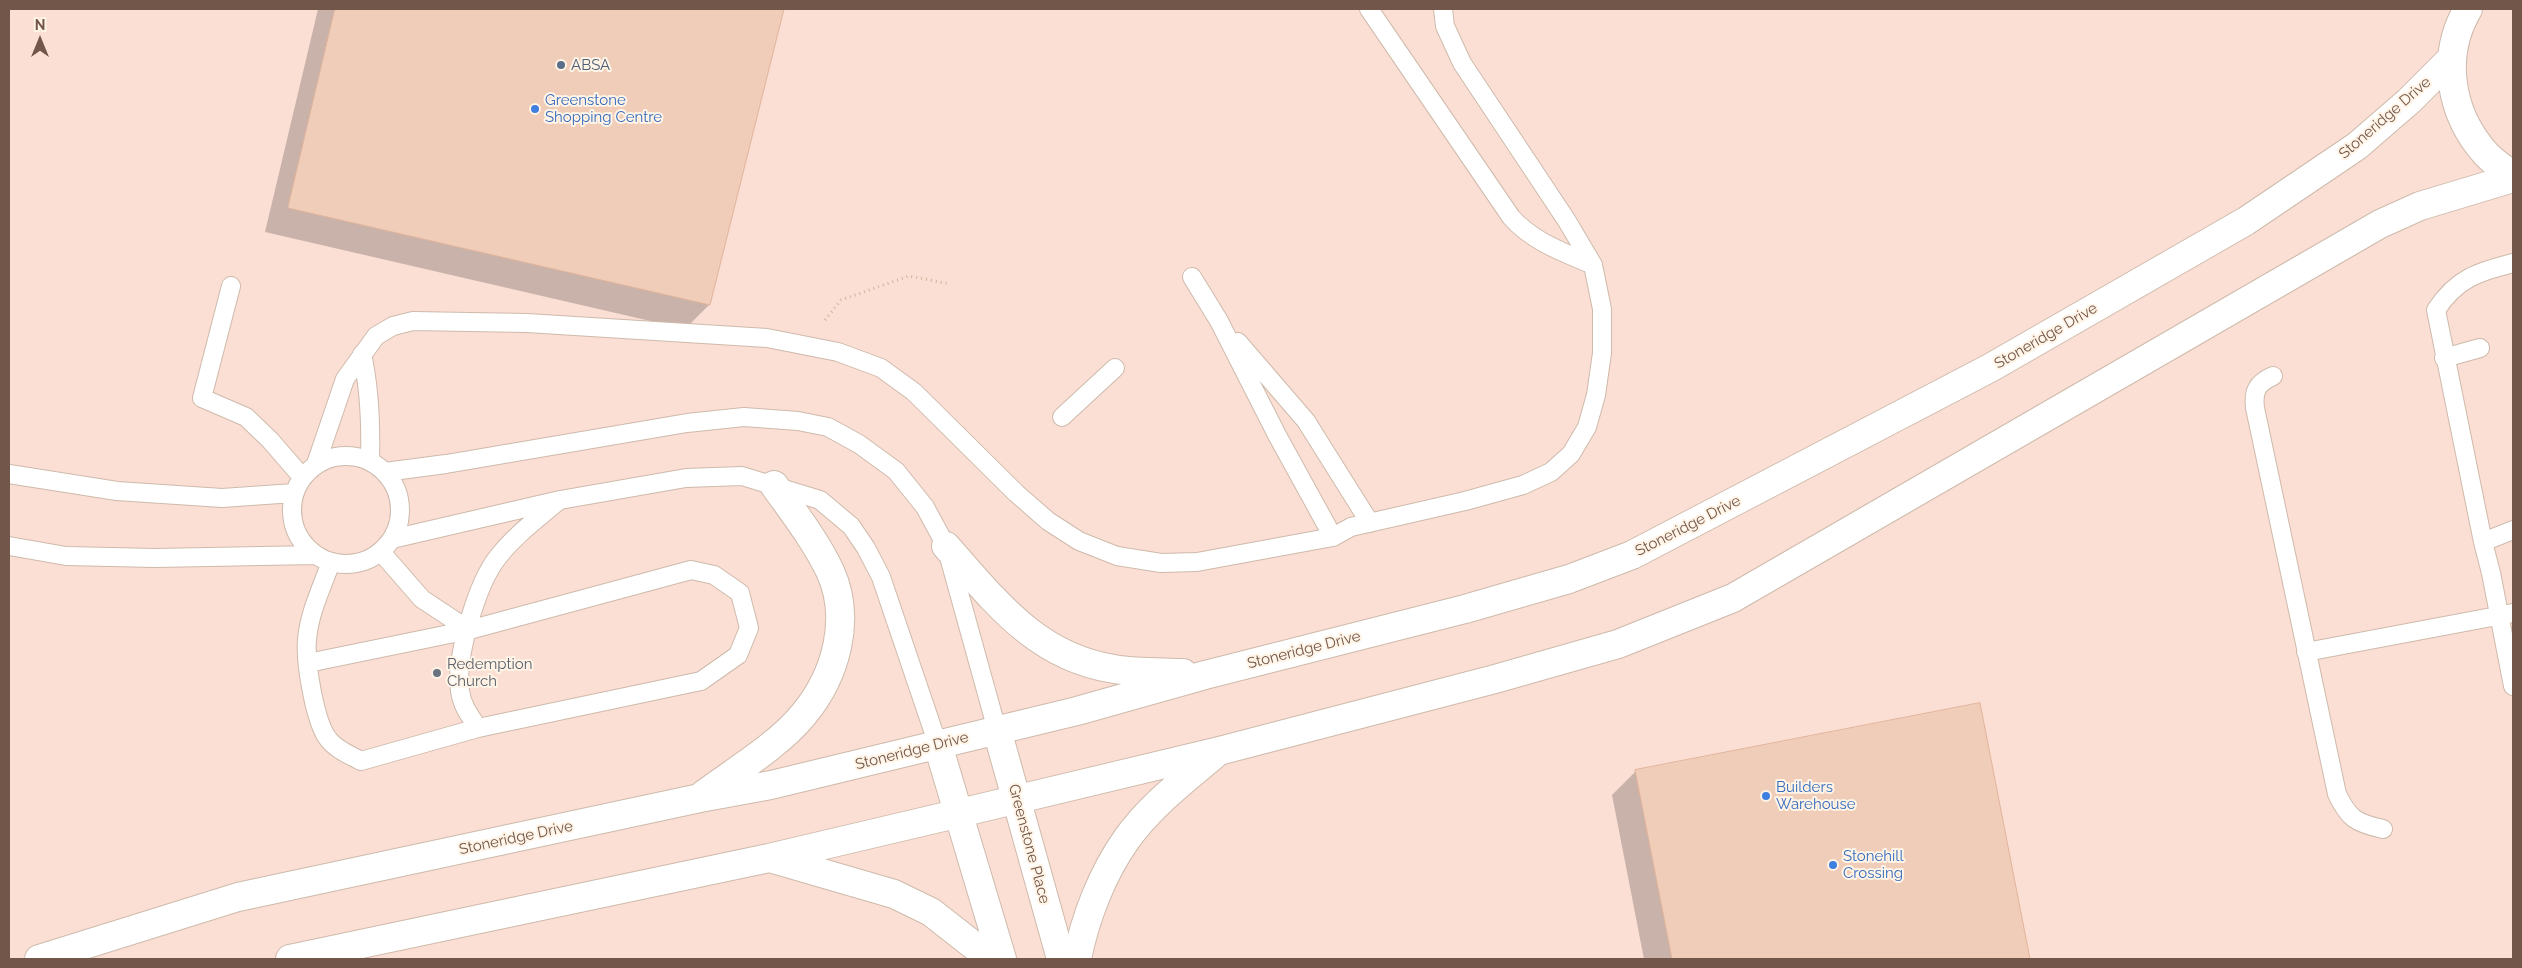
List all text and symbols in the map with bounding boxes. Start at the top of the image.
north arrow [15,15,65,65]
text: N [35,17,45,33]
place label: ABSA [571,56,610,74]
marker: ABSA [555,59,567,71]
street label: Stoneridge Drive [2335,73,2435,163]
place label: Greenstone Shopping Centre [545,91,662,126]
marker: Greenstone Shopping Centre [529,103,541,115]
street label: Stoneridge Drive [1991,299,2101,373]
street label: Stoneridge Drive [1632,492,1744,560]
street label: Stoneridge Drive [1246,627,1362,673]
place label: Redemption Church [447,655,532,690]
marker: Redemption Church [431,667,443,679]
street label: Stoneridge Drive [854,728,970,774]
place label: Builders Warehouse [1776,778,1856,813]
street label: Greenstone Place [1004,782,1054,906]
marker: Builders Warehouse [1760,790,1772,802]
street label: Stoneridge Drive [457,817,575,859]
place label: Stonehill Crossing [1843,847,1904,882]
marker: Stonehill Crossing [1827,859,1839,871]

